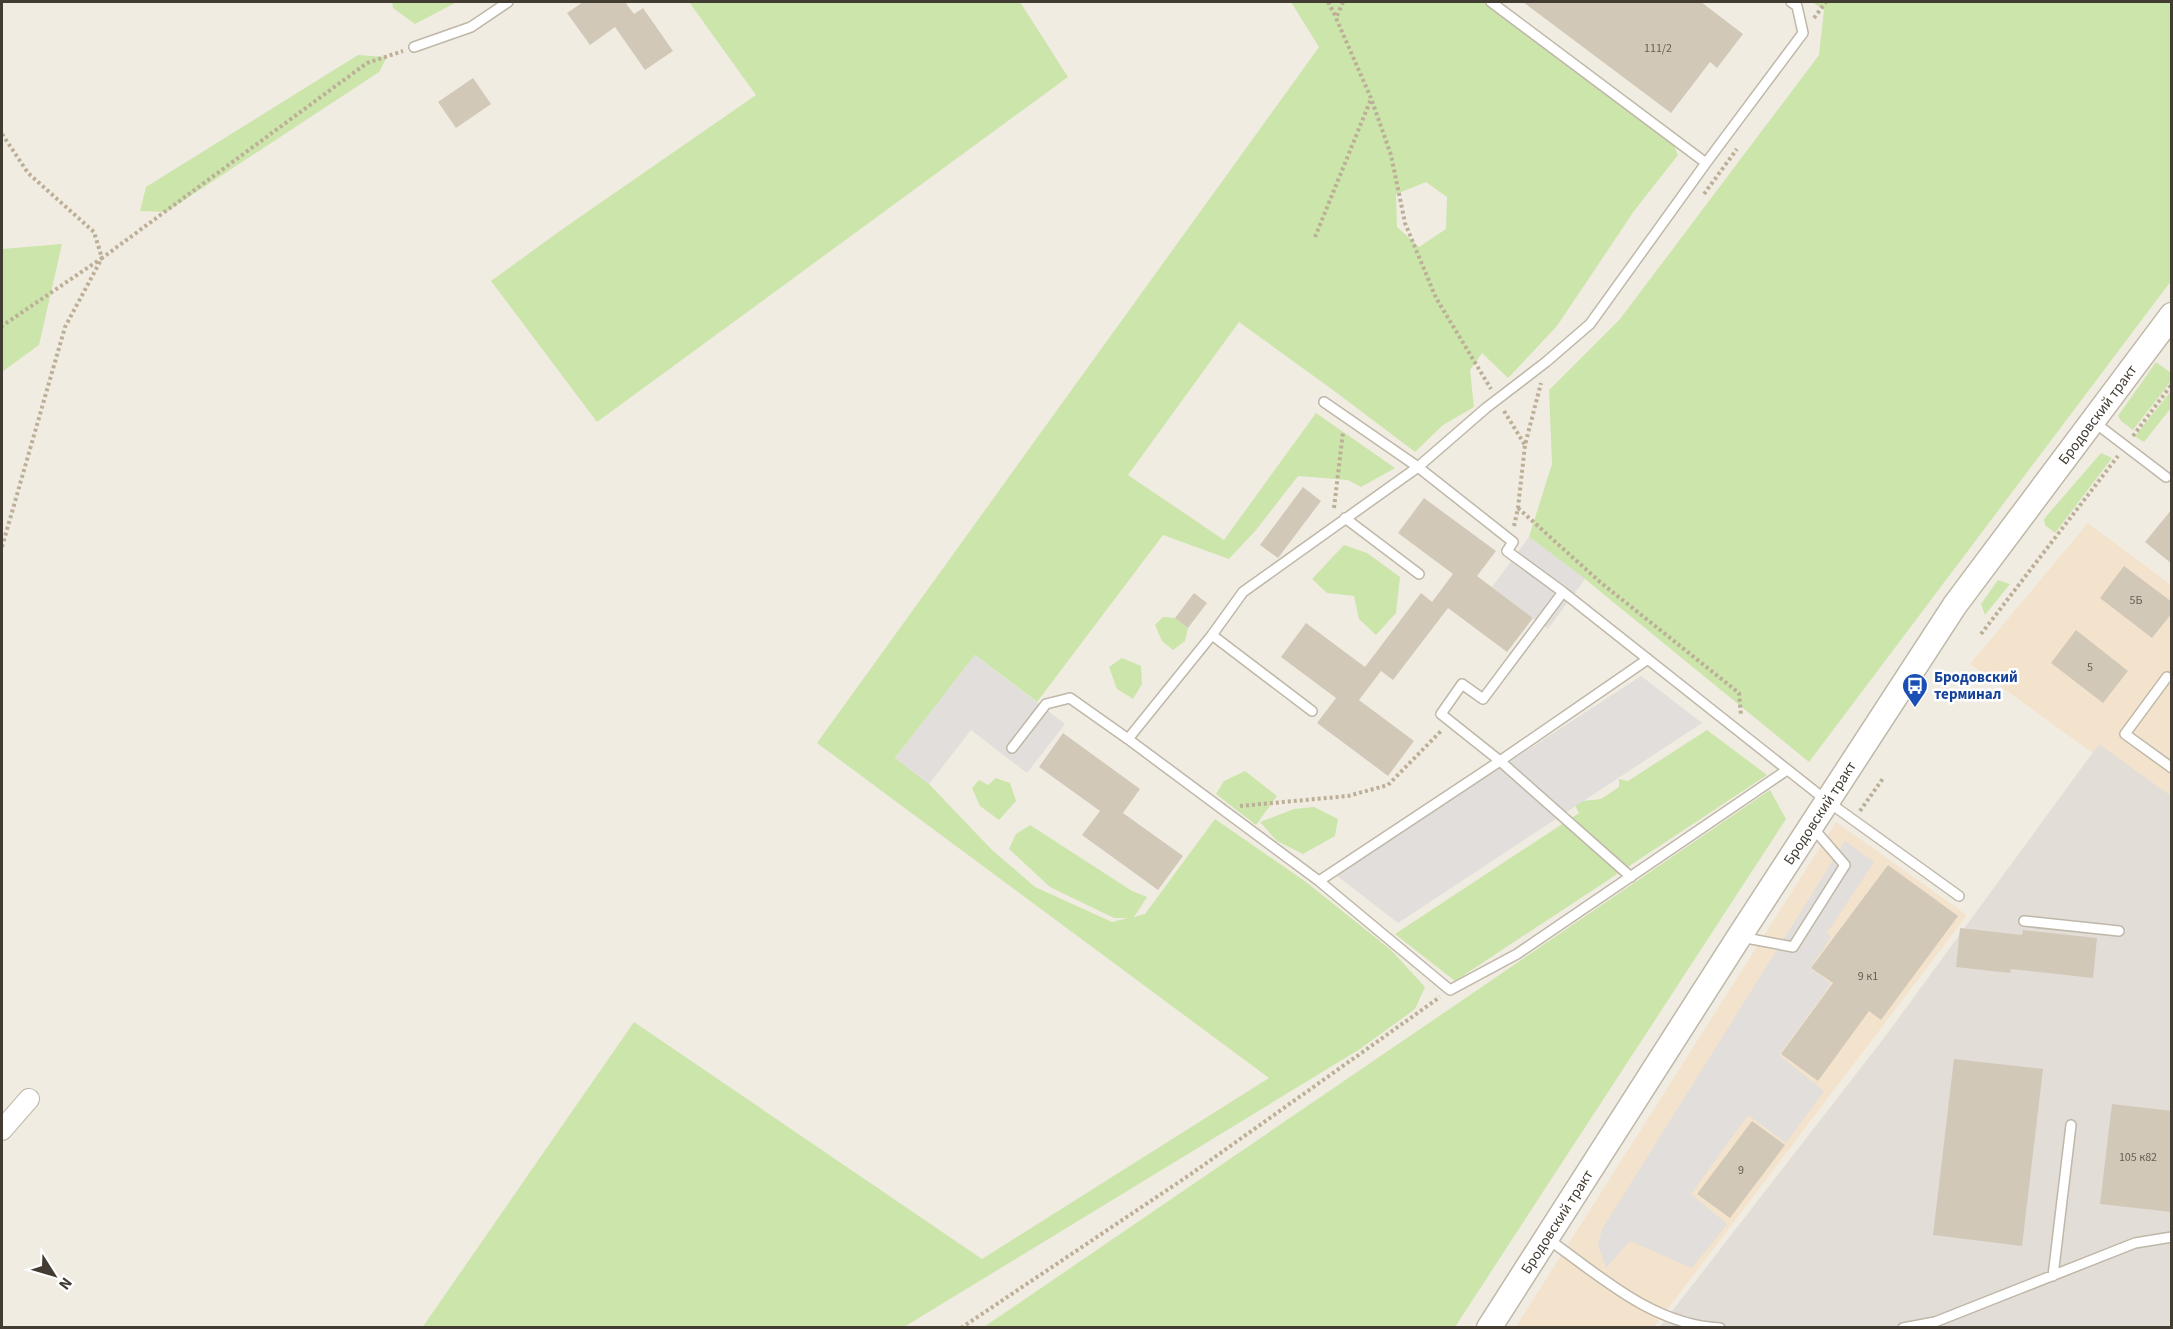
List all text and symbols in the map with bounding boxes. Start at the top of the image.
house number: 111/2 [1644,40,1672,57]
street label: Бродовский тракт [2053,360,2142,469]
house number: 5Б [2130,592,2142,609]
house number: 5 [2087,659,2093,676]
place label: Бродовский терминал [1934,667,2018,705]
bus stop icon: Бродовский терминал [1900,671,1930,709]
street label: Бродовский тракт [1778,757,1861,869]
house number: 9 к1 [1858,968,1878,985]
house number: 105 к82 [2119,1149,2157,1166]
house number: 9 [1738,1162,1744,1179]
street label: Бродовский тракт [1516,1166,1598,1278]
north arrow [24,1245,84,1305]
text: N [53,1273,77,1294]

